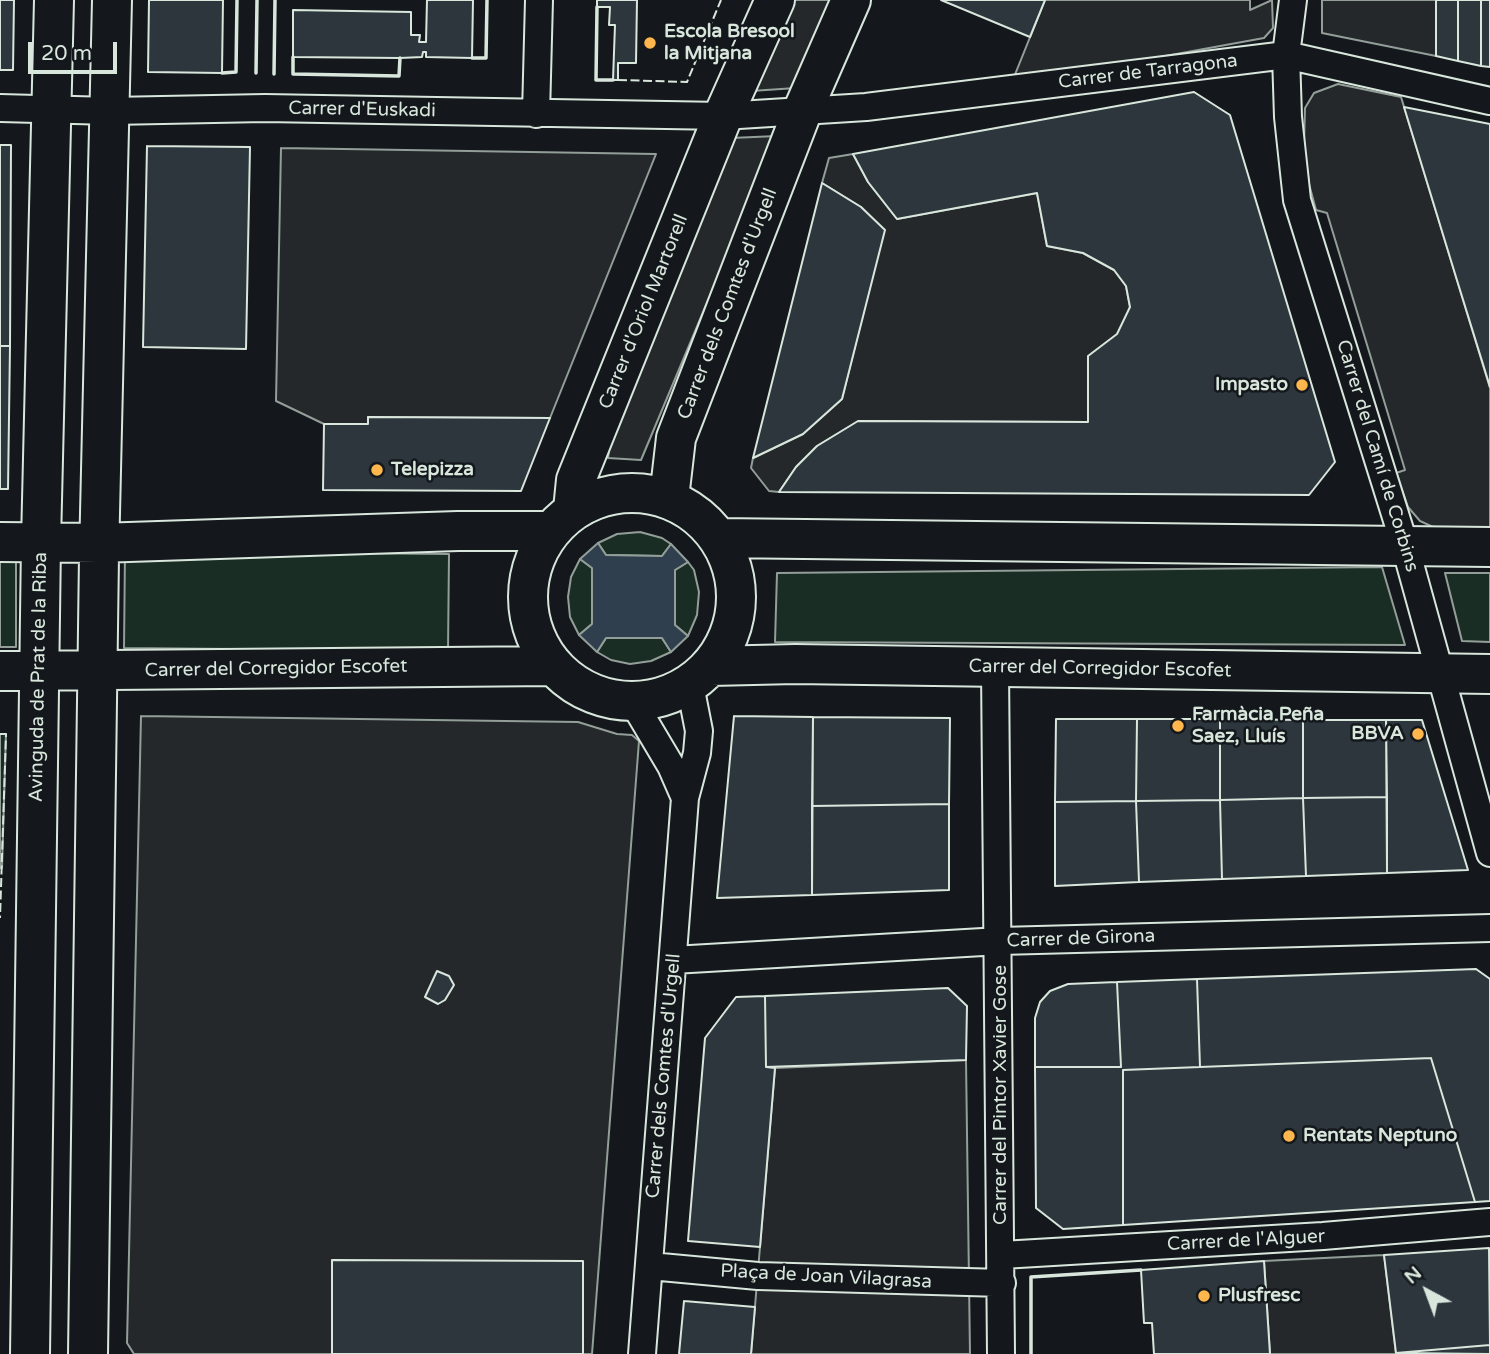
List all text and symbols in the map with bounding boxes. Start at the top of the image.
place label: Escola Bresool la Mitjana [664,21,795,65]
scale bar [32,28,121,72]
marker: Escola Bresool la Mitjana [642,35,658,51]
text: 20 m [41,41,92,66]
street label: Carrer de Tarragona [1057,50,1239,94]
street label: Carrer d'Euskadi [288,97,436,123]
street label: Carrer dels Comtes d'Urgell [673,185,783,423]
street label: Carrer d'Oriol Martorell [594,211,694,413]
street label: Carrer del Camí de Corbins [1331,337,1423,575]
place label: Impasto [1215,374,1288,396]
marker: Impasto [1294,377,1310,393]
place label: Telepizza [391,459,474,481]
marker: Telepizza [369,462,385,478]
street label: Avinguda de Prat de la Riba [25,552,53,802]
street label: Carrer del Corregidor Escofet [144,655,408,683]
street label: Carrer del Corregidor Escofet [968,655,1232,683]
place label: Farmàcia Peña Saez, Lluís [1192,704,1324,748]
marker: Farmàcia Peña Saez, Lluís [1170,718,1186,734]
place label: BBVA [1351,723,1404,745]
marker: BBVA [1410,726,1426,742]
street label: Carrer de Girona [1006,925,1156,953]
street label: Carrer dels Comtes d'Urgell [642,953,686,1199]
street label: Carrer del Pintor Xavier Gose [990,965,1012,1225]
place label: Rentats Neptuno [1303,1125,1457,1147]
marker: Rentats Neptuno [1281,1128,1297,1144]
street label: Carrer de l'Alguer [1166,1225,1326,1257]
north arrow [1392,1256,1462,1326]
street label: Plaça de Joan Vilagrasa [720,1260,932,1294]
text: N [1400,1262,1426,1288]
place label: Plusfresc [1218,1285,1300,1307]
marker: Plusfresc [1196,1288,1212,1304]

